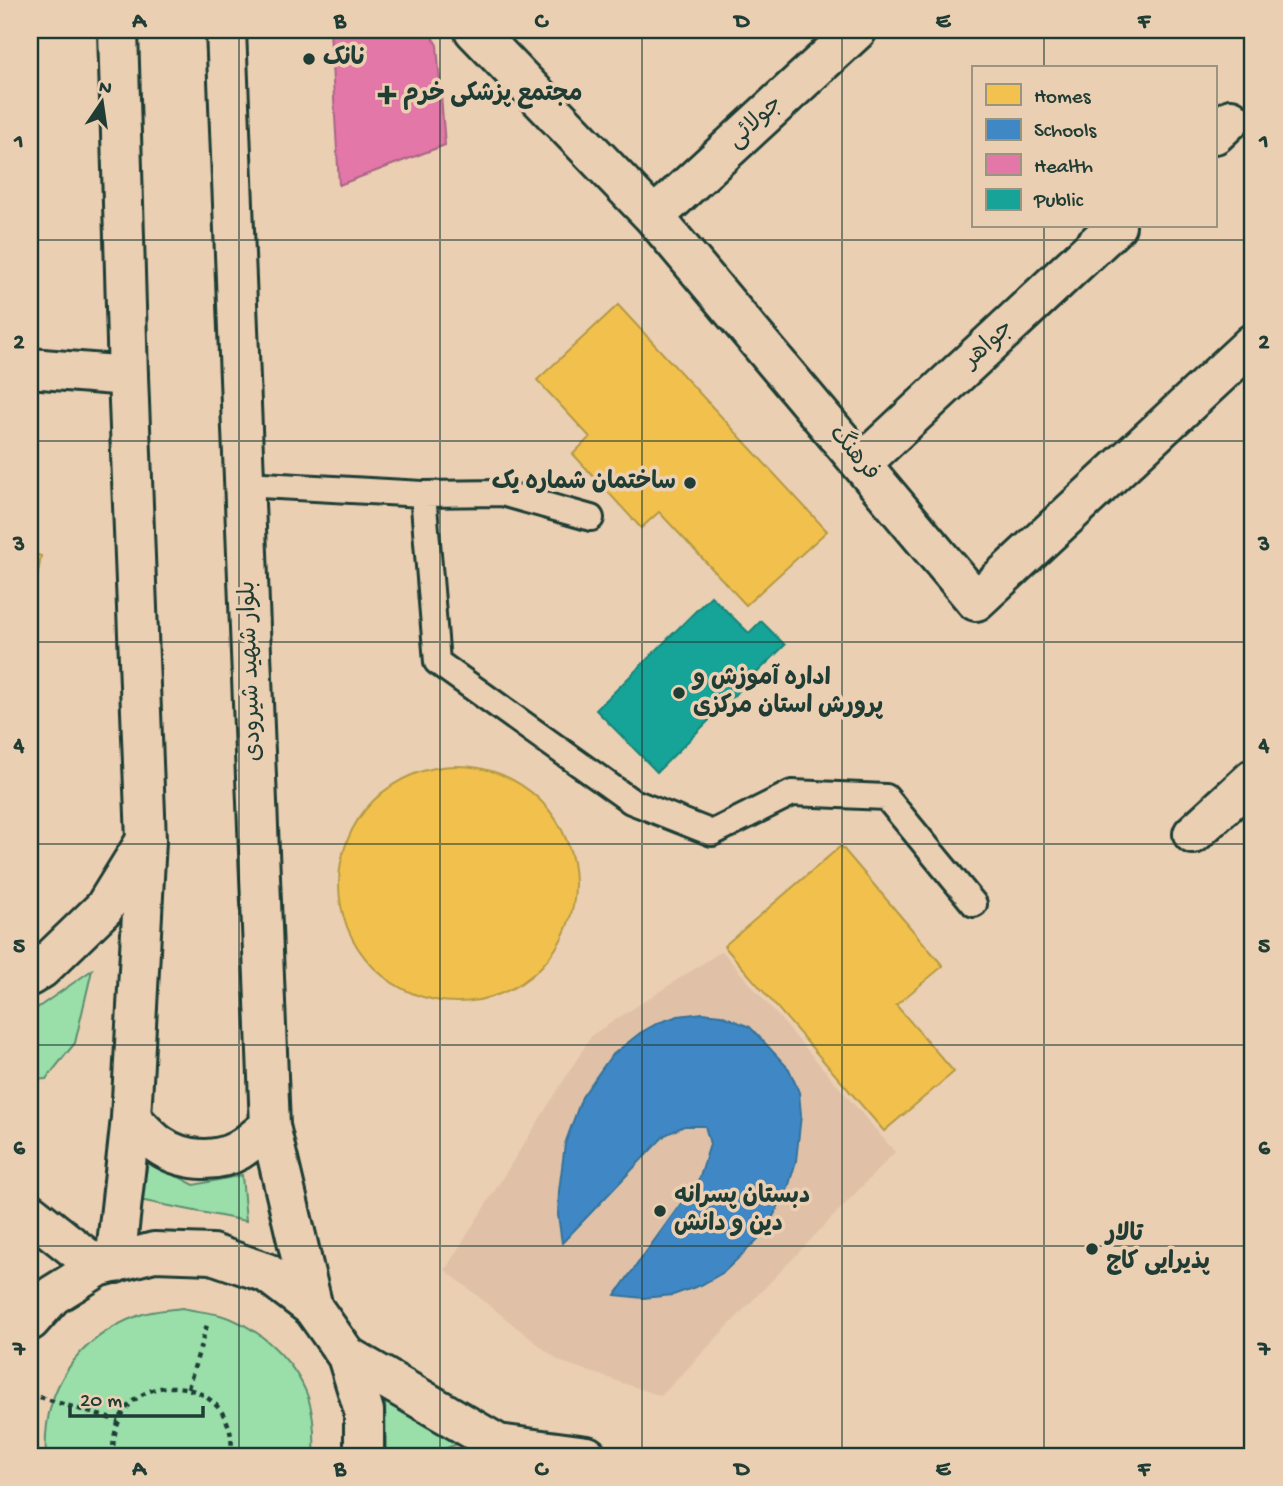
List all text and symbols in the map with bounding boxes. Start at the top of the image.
text: A [131,9,147,36]
text: B [333,9,347,36]
text: C [535,9,550,36]
text: D [733,9,751,36]
text: E [936,9,952,36]
text: F [1137,9,1152,36]
place label: نانک [323,45,367,74]
marker: نانک [301,51,317,67]
north arrow [66,66,136,136]
legend [972,66,1216,228]
text: N [96,76,114,101]
place label: مجتمع پزشکی خرم [403,81,582,110]
marker: مجتمع پزشکی خرم [377,85,397,105]
text: Homes [1034,86,1092,111]
street label: جولائی [722,90,790,156]
text: Schools [1034,120,1098,145]
text: 1 [13,129,24,156]
text: 1 [1258,129,1269,156]
text: Health [1034,156,1093,181]
text: Public [1033,190,1084,215]
street label: جواهر [956,314,1020,377]
text: 2 [13,330,25,357]
text: 2 [1258,330,1270,357]
street label: فرهنگ [821,418,887,488]
place label: ساختمان شماره یک [492,469,676,498]
marker: ساختمان شماره یک [682,475,698,491]
text: 3 [12,532,25,559]
text: 3 [1257,532,1270,559]
street label: بلوار شهید شیرودی [234,580,270,762]
place label: اداره آموزش و پرورش استان مرکزی [691,663,883,722]
marker: اداره آموزش و پرورش استان مرکزی [671,685,687,701]
text: 4 [13,733,25,760]
text: 4 [1258,733,1270,760]
text: 5 [13,934,25,961]
text: 5 [1258,934,1270,961]
text: 6 [13,1136,26,1163]
text: 6 [1258,1136,1271,1163]
place label: دبستان پسرانه دین و دانش [674,1183,810,1240]
marker: دبستان پسرانه دین و دانش [652,1203,668,1219]
place label: تالار پذیرایی کاج [1104,1221,1210,1278]
marker: تالار پذیرایی کاج [1084,1241,1100,1257]
text: 7 [12,1337,26,1364]
text: 7 [1257,1337,1271,1364]
scale bar [70,1374,203,1418]
text: 20 m [80,1390,122,1415]
text: A [131,1457,147,1484]
text: B [333,1457,347,1484]
text: C [535,1457,550,1484]
text: D [733,1457,751,1484]
text: E [936,1457,952,1484]
text: F [1137,1457,1152,1484]

